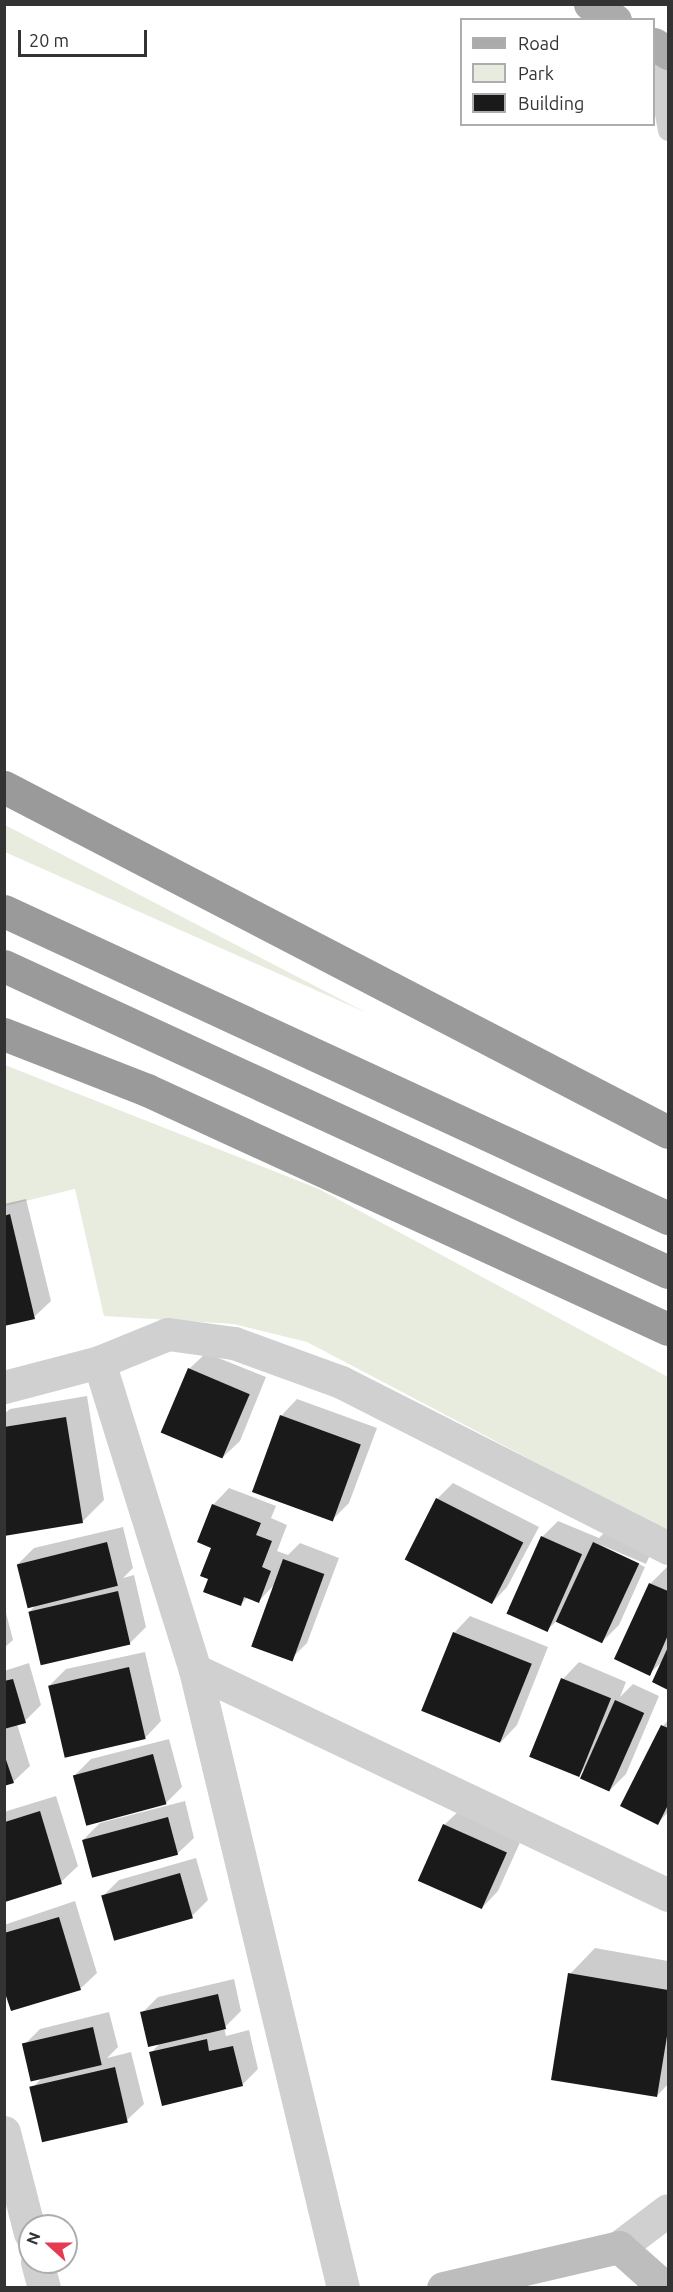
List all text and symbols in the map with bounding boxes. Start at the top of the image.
scale bar [21,18,150,56]
legend [460,18,655,126]
text: 20 m [29,30,69,50]
text: Road [518,33,560,53]
text: Park [518,63,554,83]
text: Building [518,93,584,113]
north arrow [18,2214,78,2274]
text: N [23,2229,44,2247]

